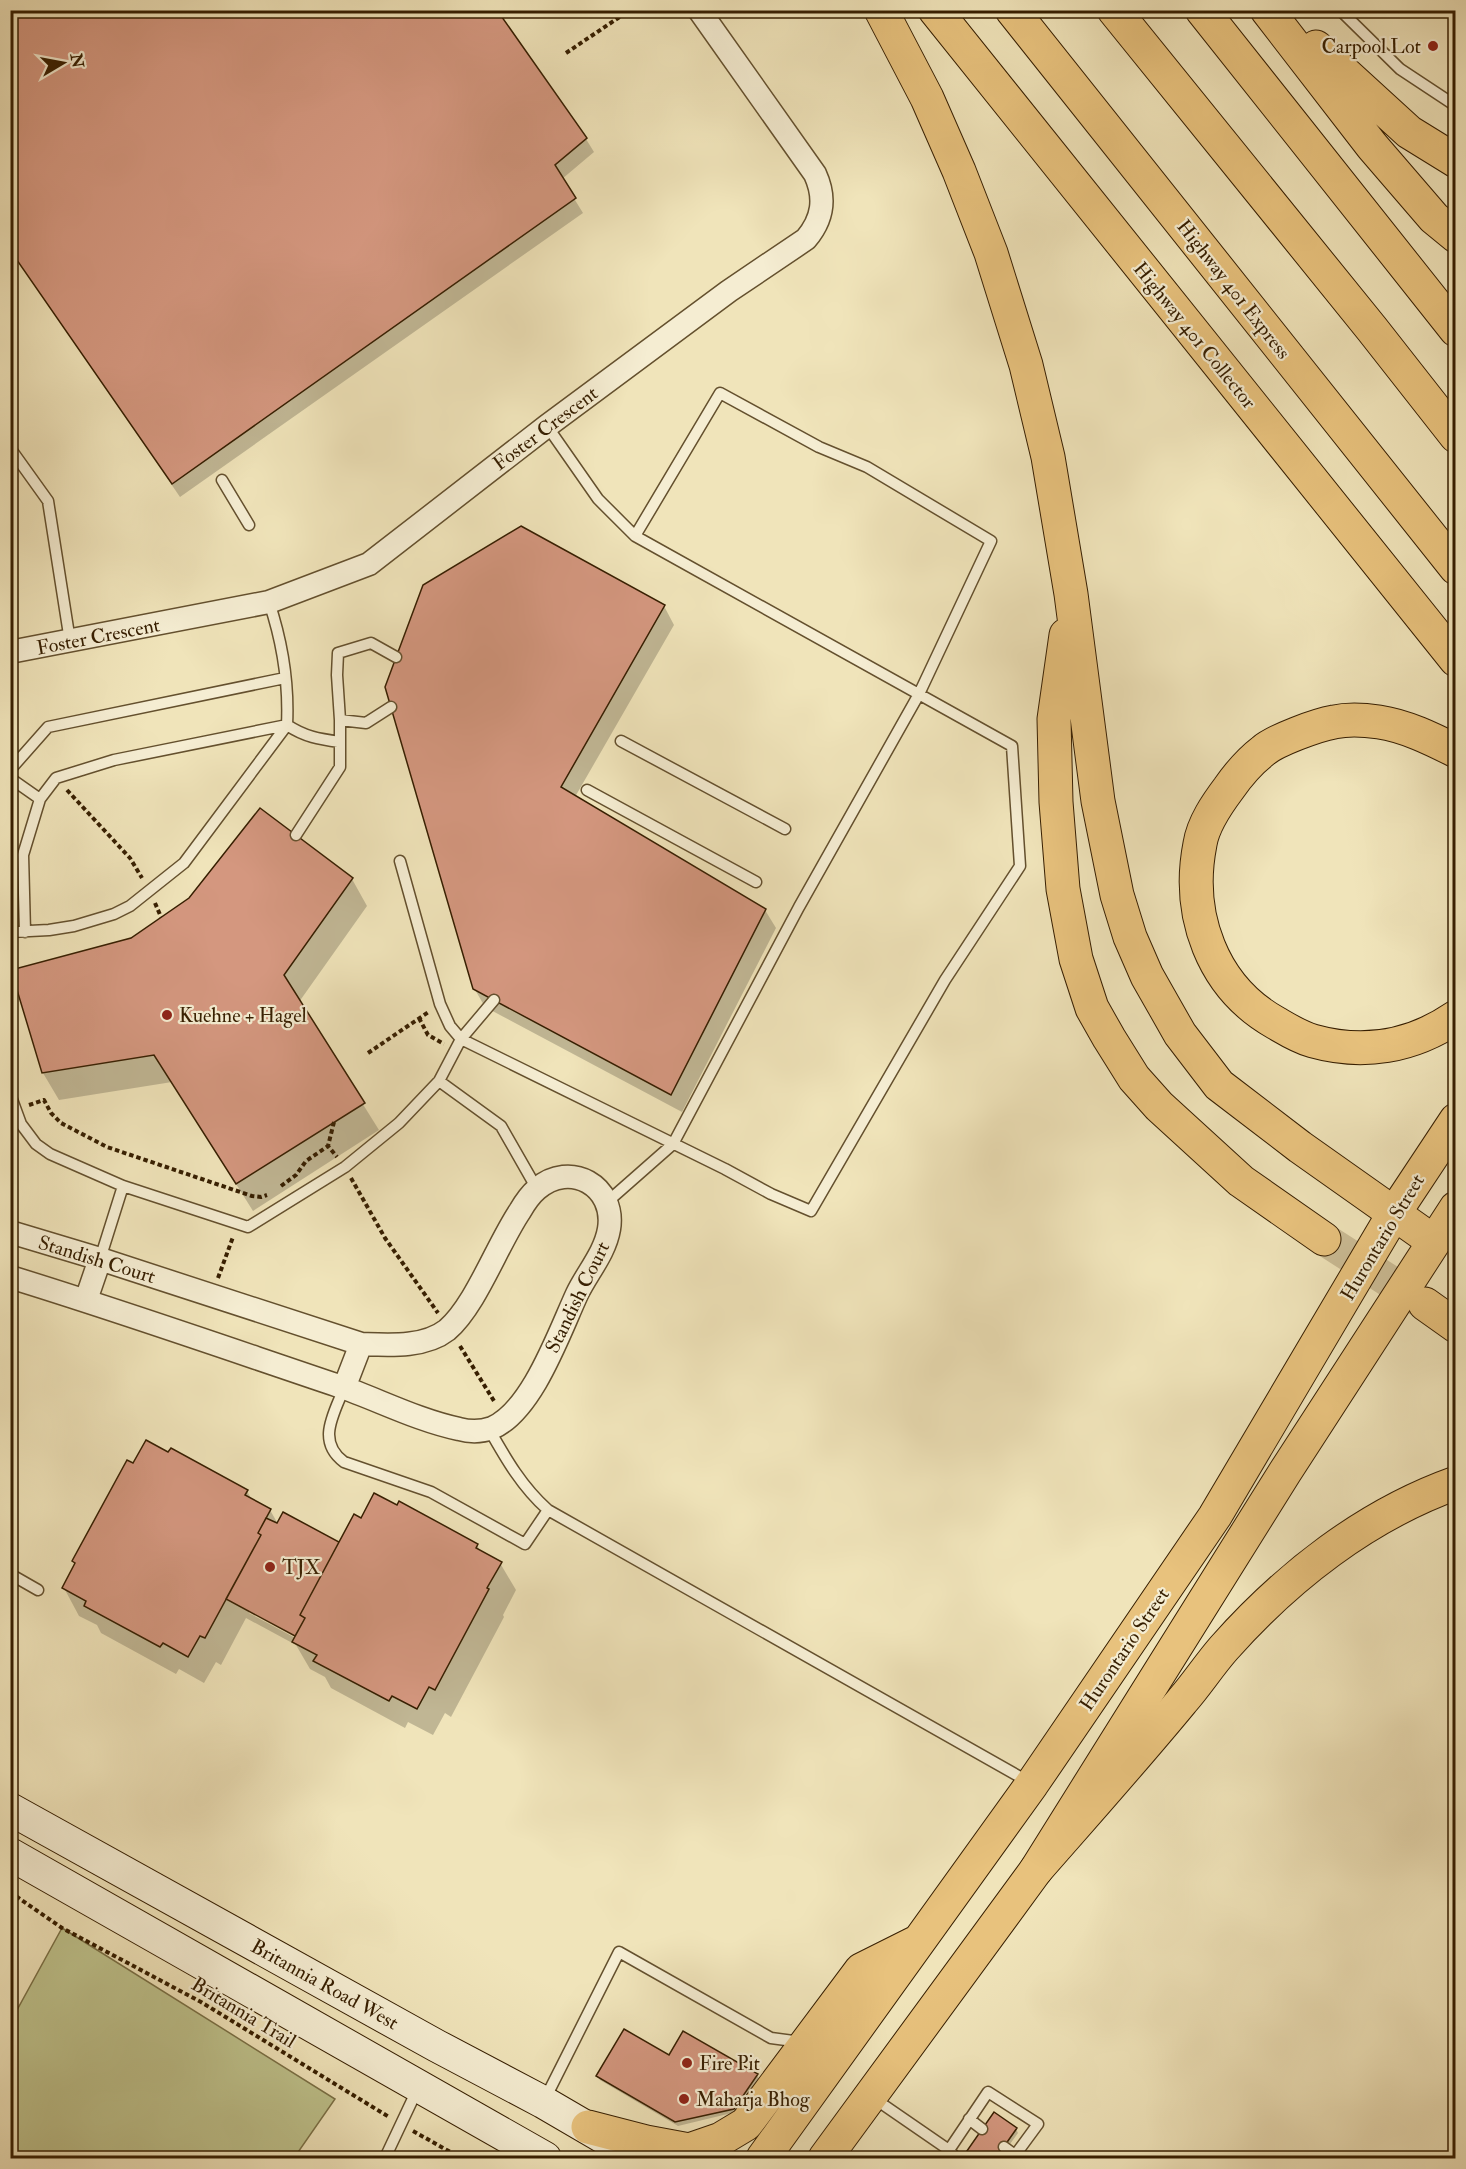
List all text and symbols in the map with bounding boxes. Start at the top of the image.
north arrow [33,33,93,93]
place label: Carpool Lot [1321,34,1422,60]
marker: Carpool Lot [1426,39,1440,53]
text: N [66,51,88,70]
street label: Highway 401 Express [1171,215,1296,365]
street label: Highway 401 Collector [1128,257,1262,414]
street label: Foster Crescent [488,380,603,476]
street label: Foster Crescent [34,612,162,661]
place label: Kuehne + Hagel [179,1003,307,1028]
marker: Kuehne + Hagel [160,1008,174,1022]
street label: Hurontario Street [1335,1169,1430,1305]
street label: Standish Court [35,1230,159,1289]
street label: Standish Court [540,1237,615,1357]
place label: TJX [282,1555,321,1580]
marker: TJX [263,1560,277,1574]
street label: Hurontario Street [1074,1583,1175,1716]
street label: Britannia Road West [247,1934,403,2036]
street label: Britannia Trail [187,1971,301,2053]
place label: Fire Pit [699,2051,760,2076]
marker: Fire Pit [680,2056,694,2070]
place label: Maharja Bhog [696,2087,811,2112]
marker: Maharja Bhog [677,2092,691,2106]

